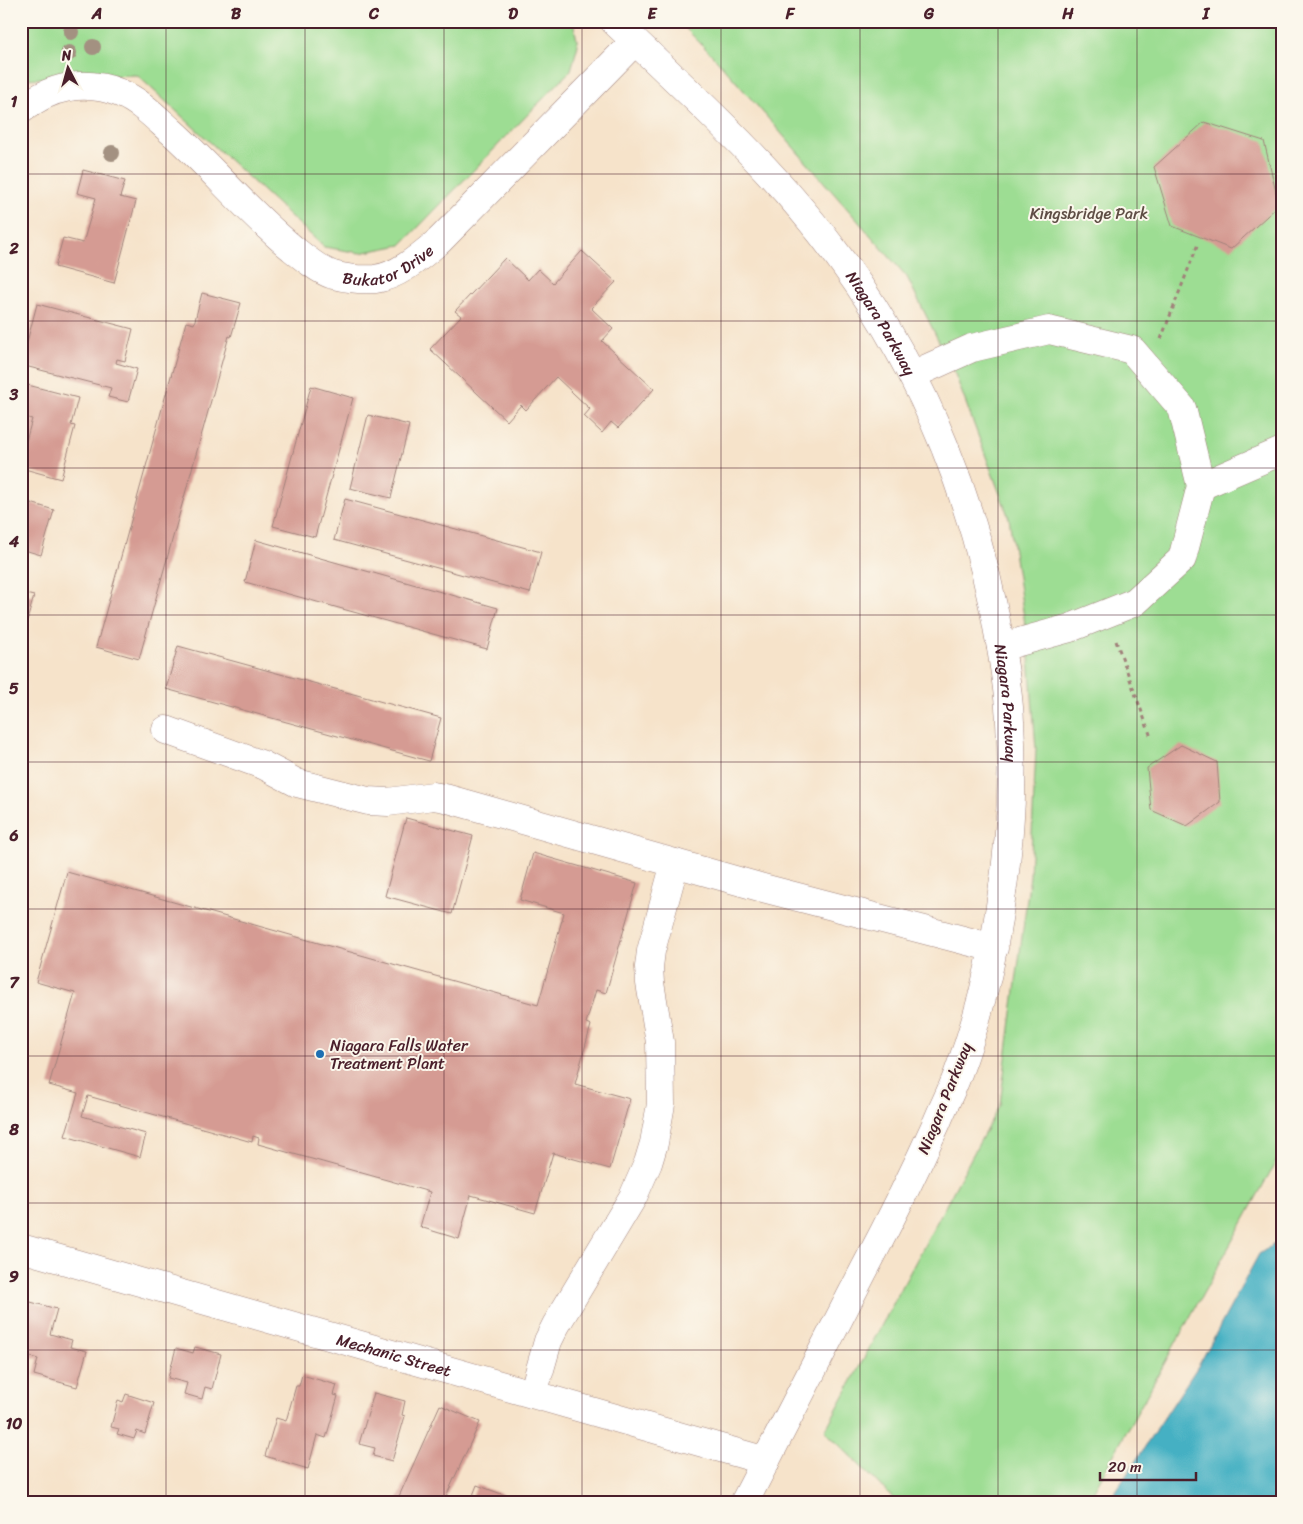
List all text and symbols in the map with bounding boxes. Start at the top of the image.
text: A [91,0,102,28]
text: B [231,0,242,28]
text: C [368,0,380,28]
text: D [508,0,518,28]
text: E [648,0,658,28]
text: F [785,0,796,28]
text: G [923,0,935,28]
text: H [1061,0,1074,28]
text: I [1202,0,1211,28]
north arrow [42,42,92,92]
text: N [60,43,73,69]
text: 1 [11,87,18,116]
park label: Kingsbridge Park [1030,199,1148,228]
text: 2 [8,234,19,263]
street label: Bukator Drive [341,237,441,294]
street label: Niagara Parkway [838,265,924,382]
text: 3 [9,380,19,409]
text: 4 [8,527,19,556]
street label: Niagara Parkway [986,642,1026,763]
text: 5 [9,674,19,703]
text: 6 [8,821,19,850]
text: 7 [9,968,20,997]
place label: Niagara Falls Water Treatment Plant [330,1031,469,1078]
street label: Niagara Parkway [909,1037,980,1159]
marker: Niagara Falls Water Treatment Plant [314,1048,326,1060]
text: 8 [8,1115,19,1144]
text: 9 [9,1262,19,1291]
street label: Mechanic Street [333,1325,455,1385]
text: 10 [6,1409,22,1438]
scale bar [1100,1449,1197,1481]
text: 20 m [1108,1454,1142,1480]

